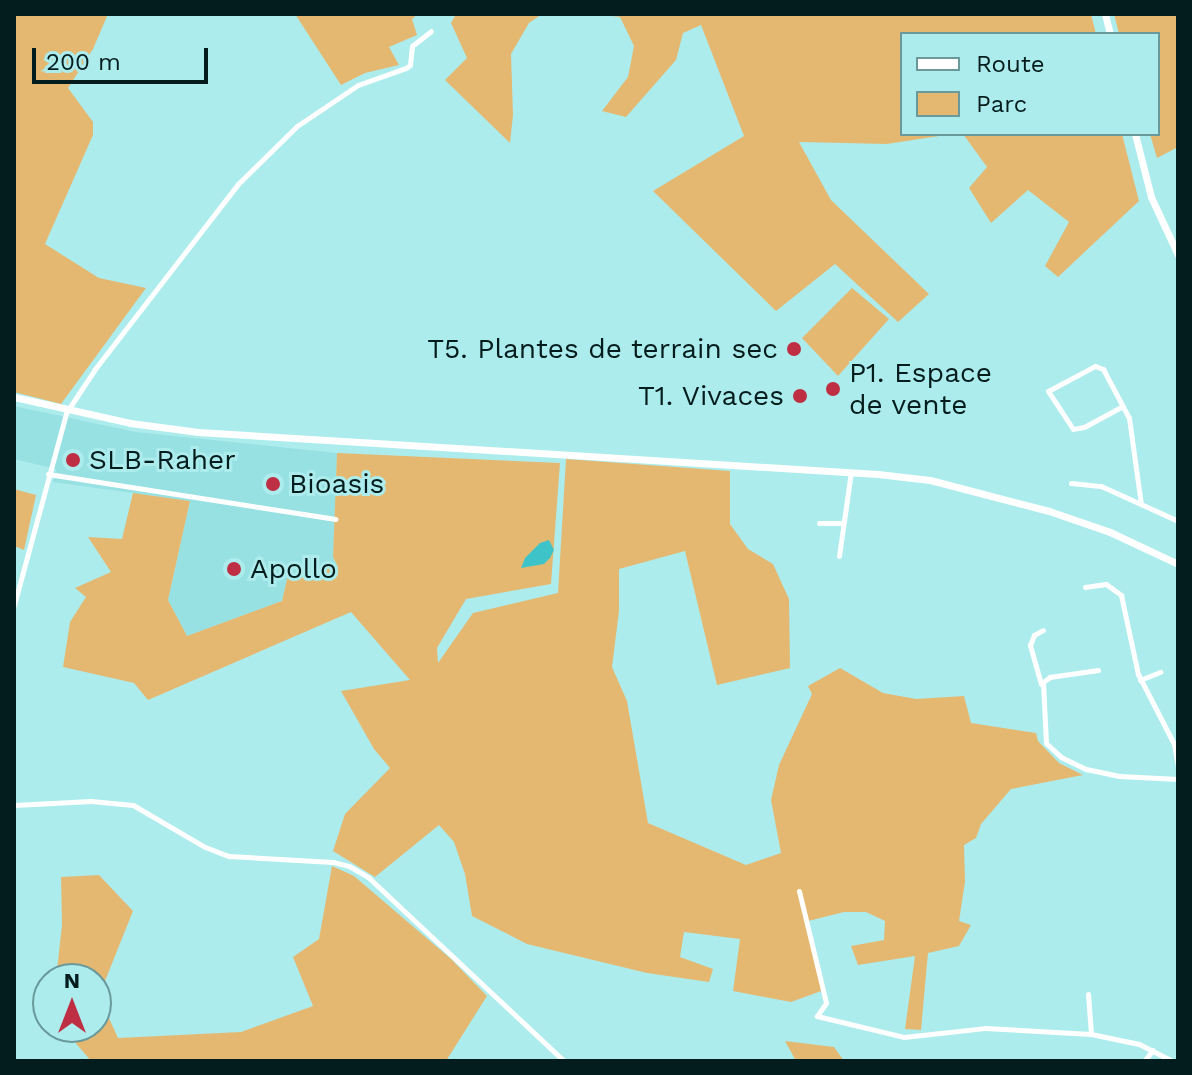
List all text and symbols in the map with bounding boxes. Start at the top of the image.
scale bar [36,32,212,82]
legend [900,32,1160,136]
text: 200 m [46,48,121,76]
text: Route [976,50,1045,78]
text: Parc [976,90,1027,118]
place label: T5. Plantes de terrain sec [427,332,778,366]
marker: T5. Plantes de terrain sec [785,340,803,358]
place label: P1. Espace de vente [849,356,992,422]
place label: T1. Vivaces [637,379,784,413]
marker: P1. Espace de vente [824,380,842,398]
marker: T1. Vivaces [791,387,809,405]
place label: SLB-Raher [89,443,236,477]
marker: SLB-Raher [64,451,82,469]
place label: Bioasis [289,467,384,501]
marker: Bioasis [264,475,282,493]
place label: Apollo [250,552,337,586]
marker: Apollo [225,560,243,578]
north arrow [32,963,112,1043]
text: N [64,968,80,993]

